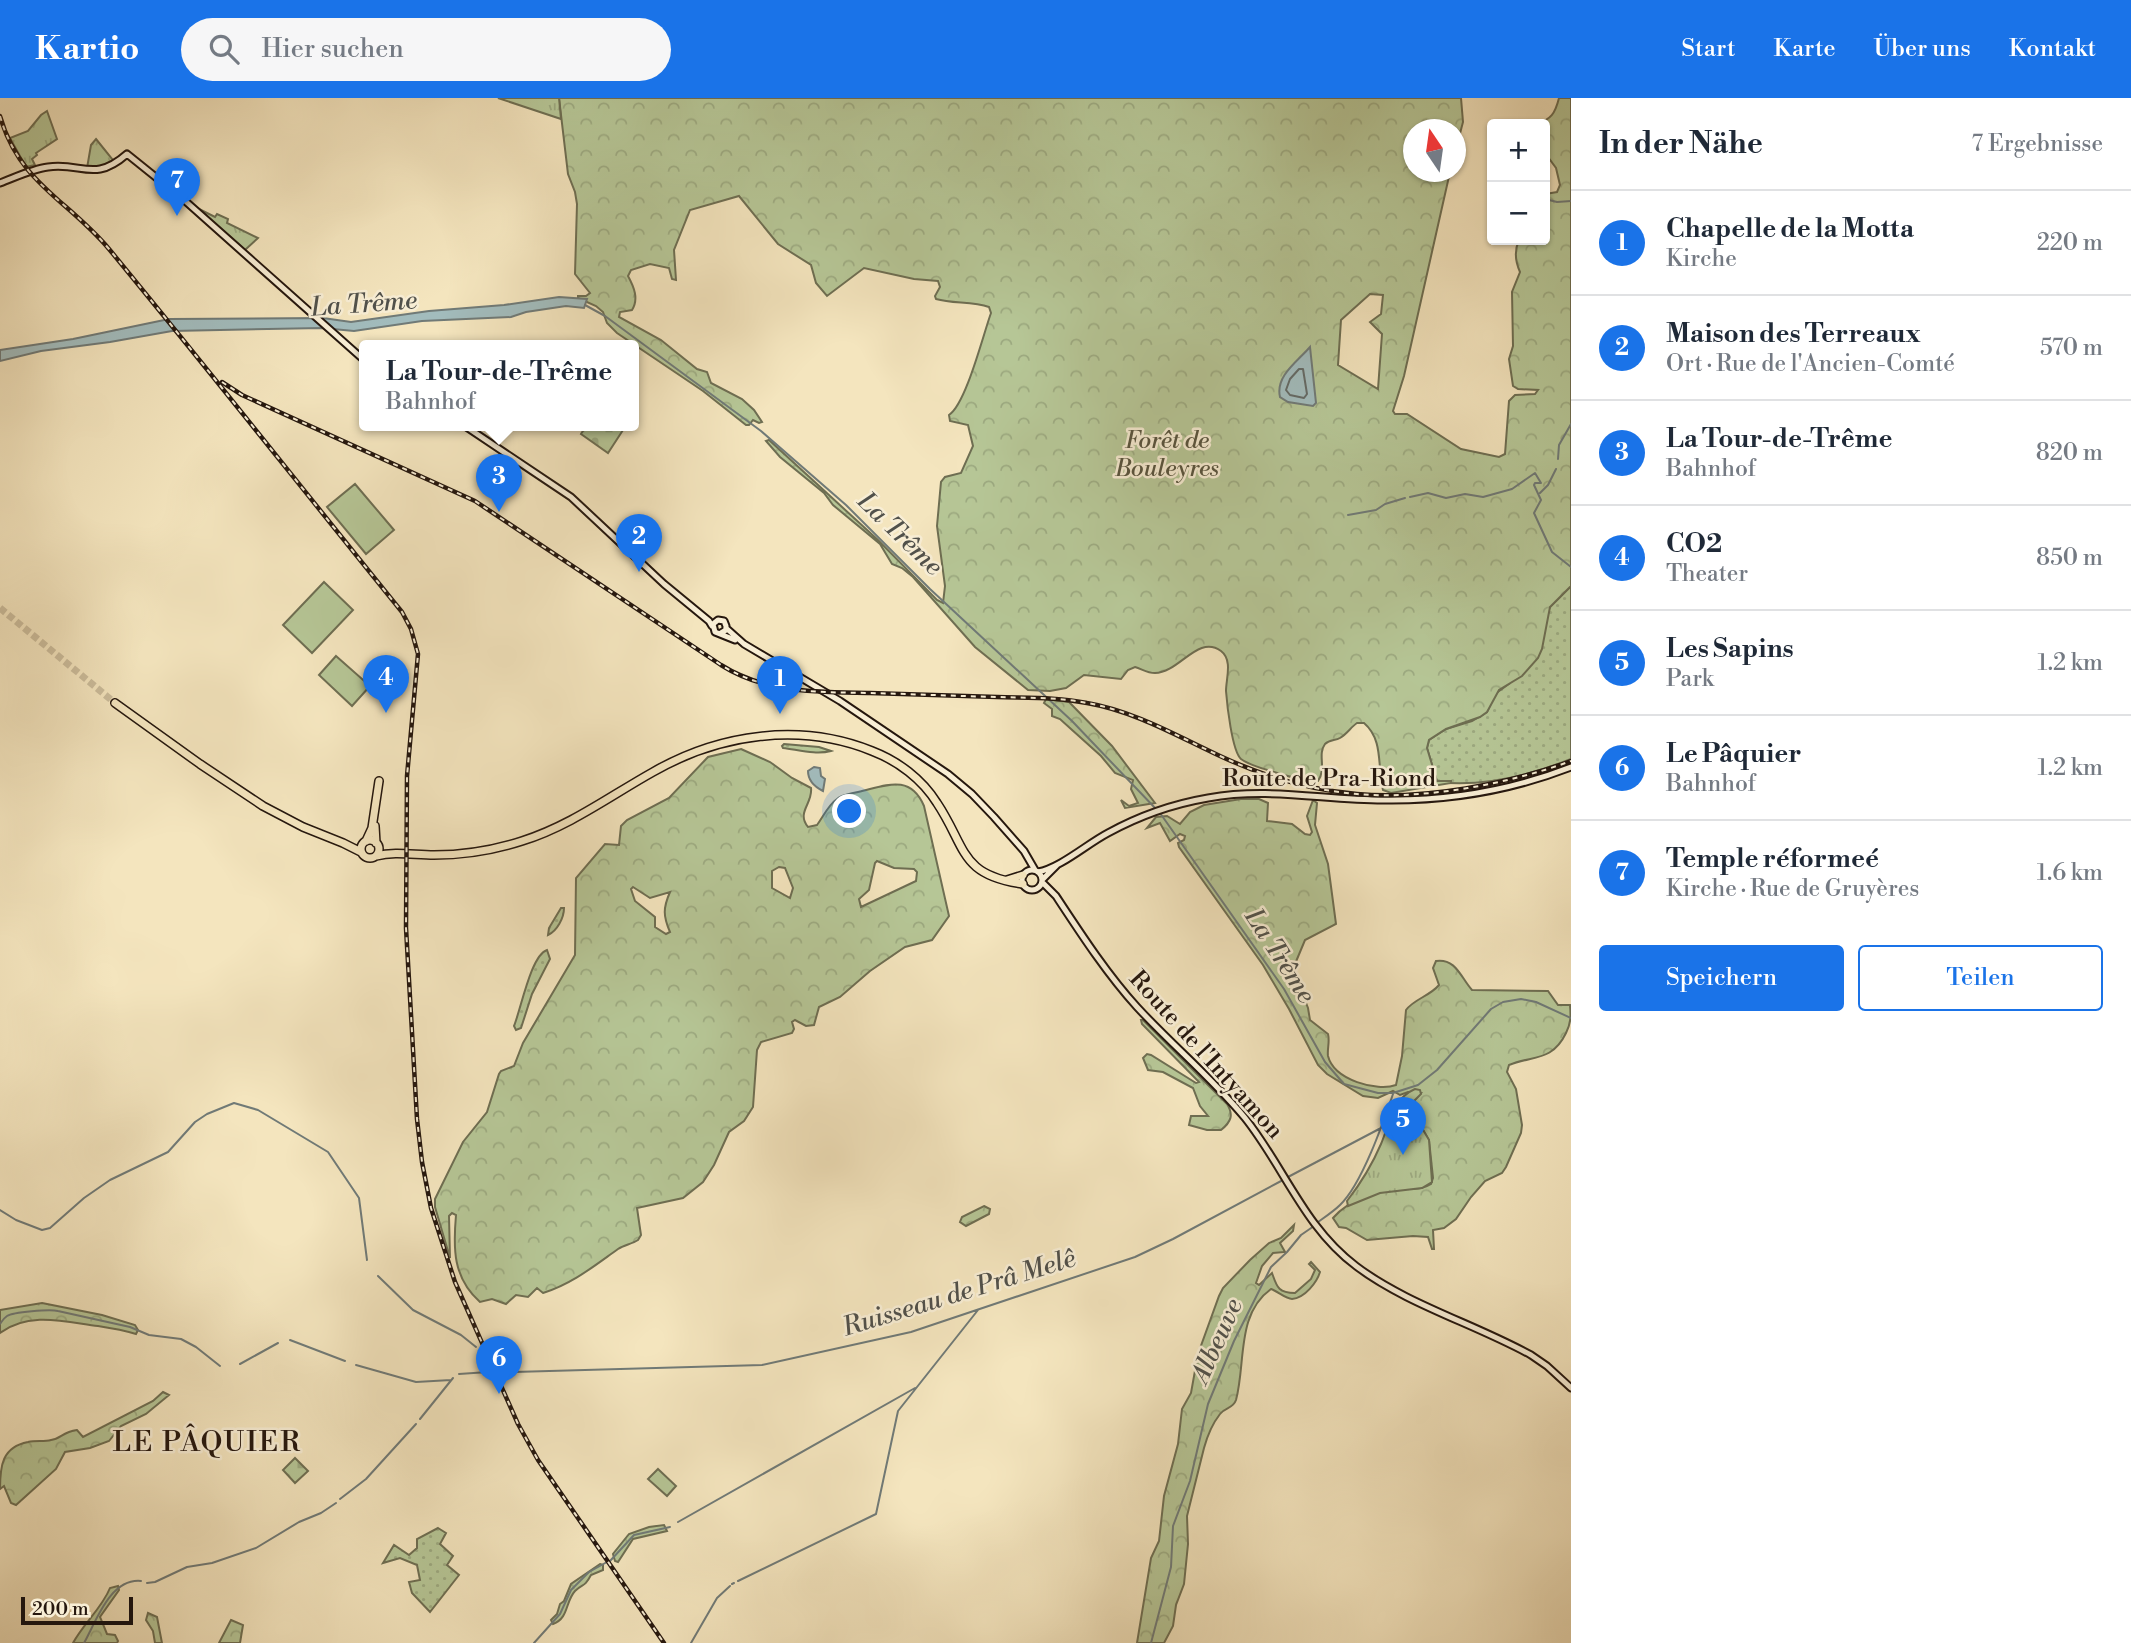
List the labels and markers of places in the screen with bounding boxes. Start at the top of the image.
pin: 7 [154,158,200,216]
pin: 3 [476,454,522,512]
pin: 2 [616,514,662,572]
pin: 4 [363,655,409,713]
pin: 1 [757,656,803,714]
pin: 5 [1380,1097,1426,1155]
pin: 6 [476,1336,522,1394]

